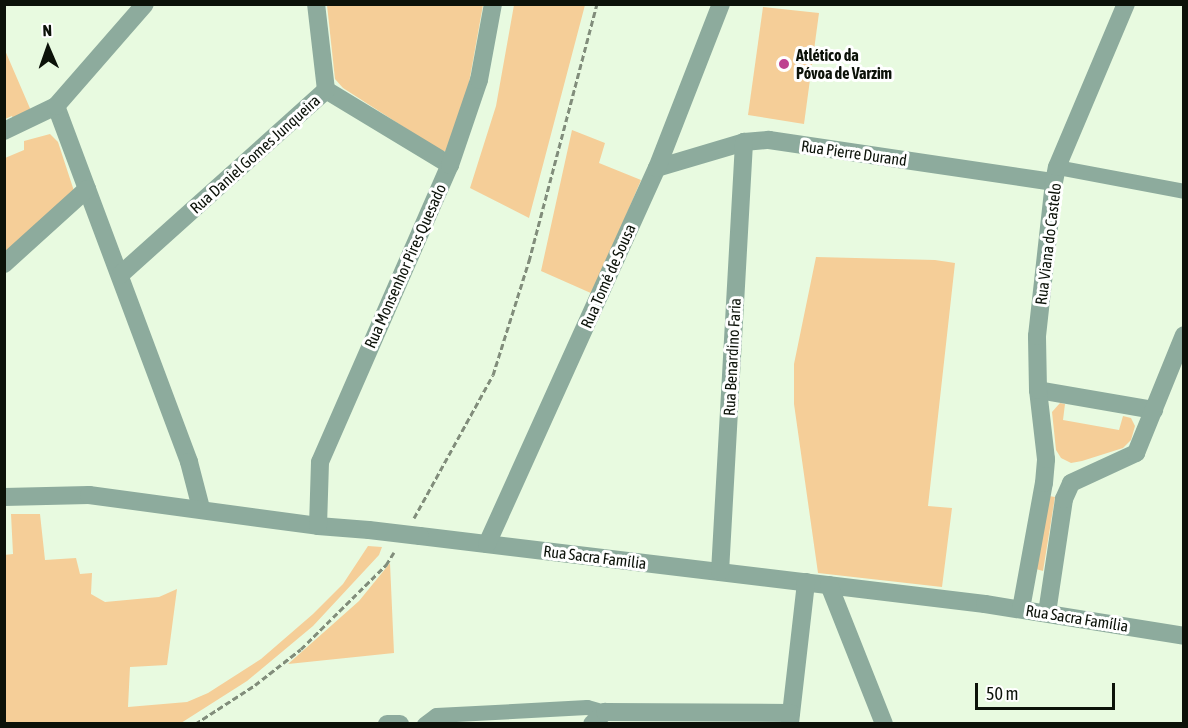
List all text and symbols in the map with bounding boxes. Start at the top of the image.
north arrow [18,18,78,78]
text: N [42,21,52,39]
place label: Atlético da Póvoa de Varzim [796,45,892,83]
marker: Atlético da Póvoa de Varzim [777,57,791,71]
street label: Rua Daniel Gomes Junqueira [186,91,324,217]
street label: Rua Pierre Durand [800,136,908,170]
street label: Rua Monsenhor Pires Quesado [360,181,450,351]
street label: Rua Viana do Castelo [1031,182,1065,306]
street label: Rua Tomé de Sousa [576,221,640,331]
street label: Rua Benardino Faria [719,297,745,417]
street label: Rua Sacra Família [542,541,648,573]
street label: Rua Sacra Família [1024,600,1130,636]
scale bar [978,671,1118,709]
text: 50 m [986,683,1018,704]

